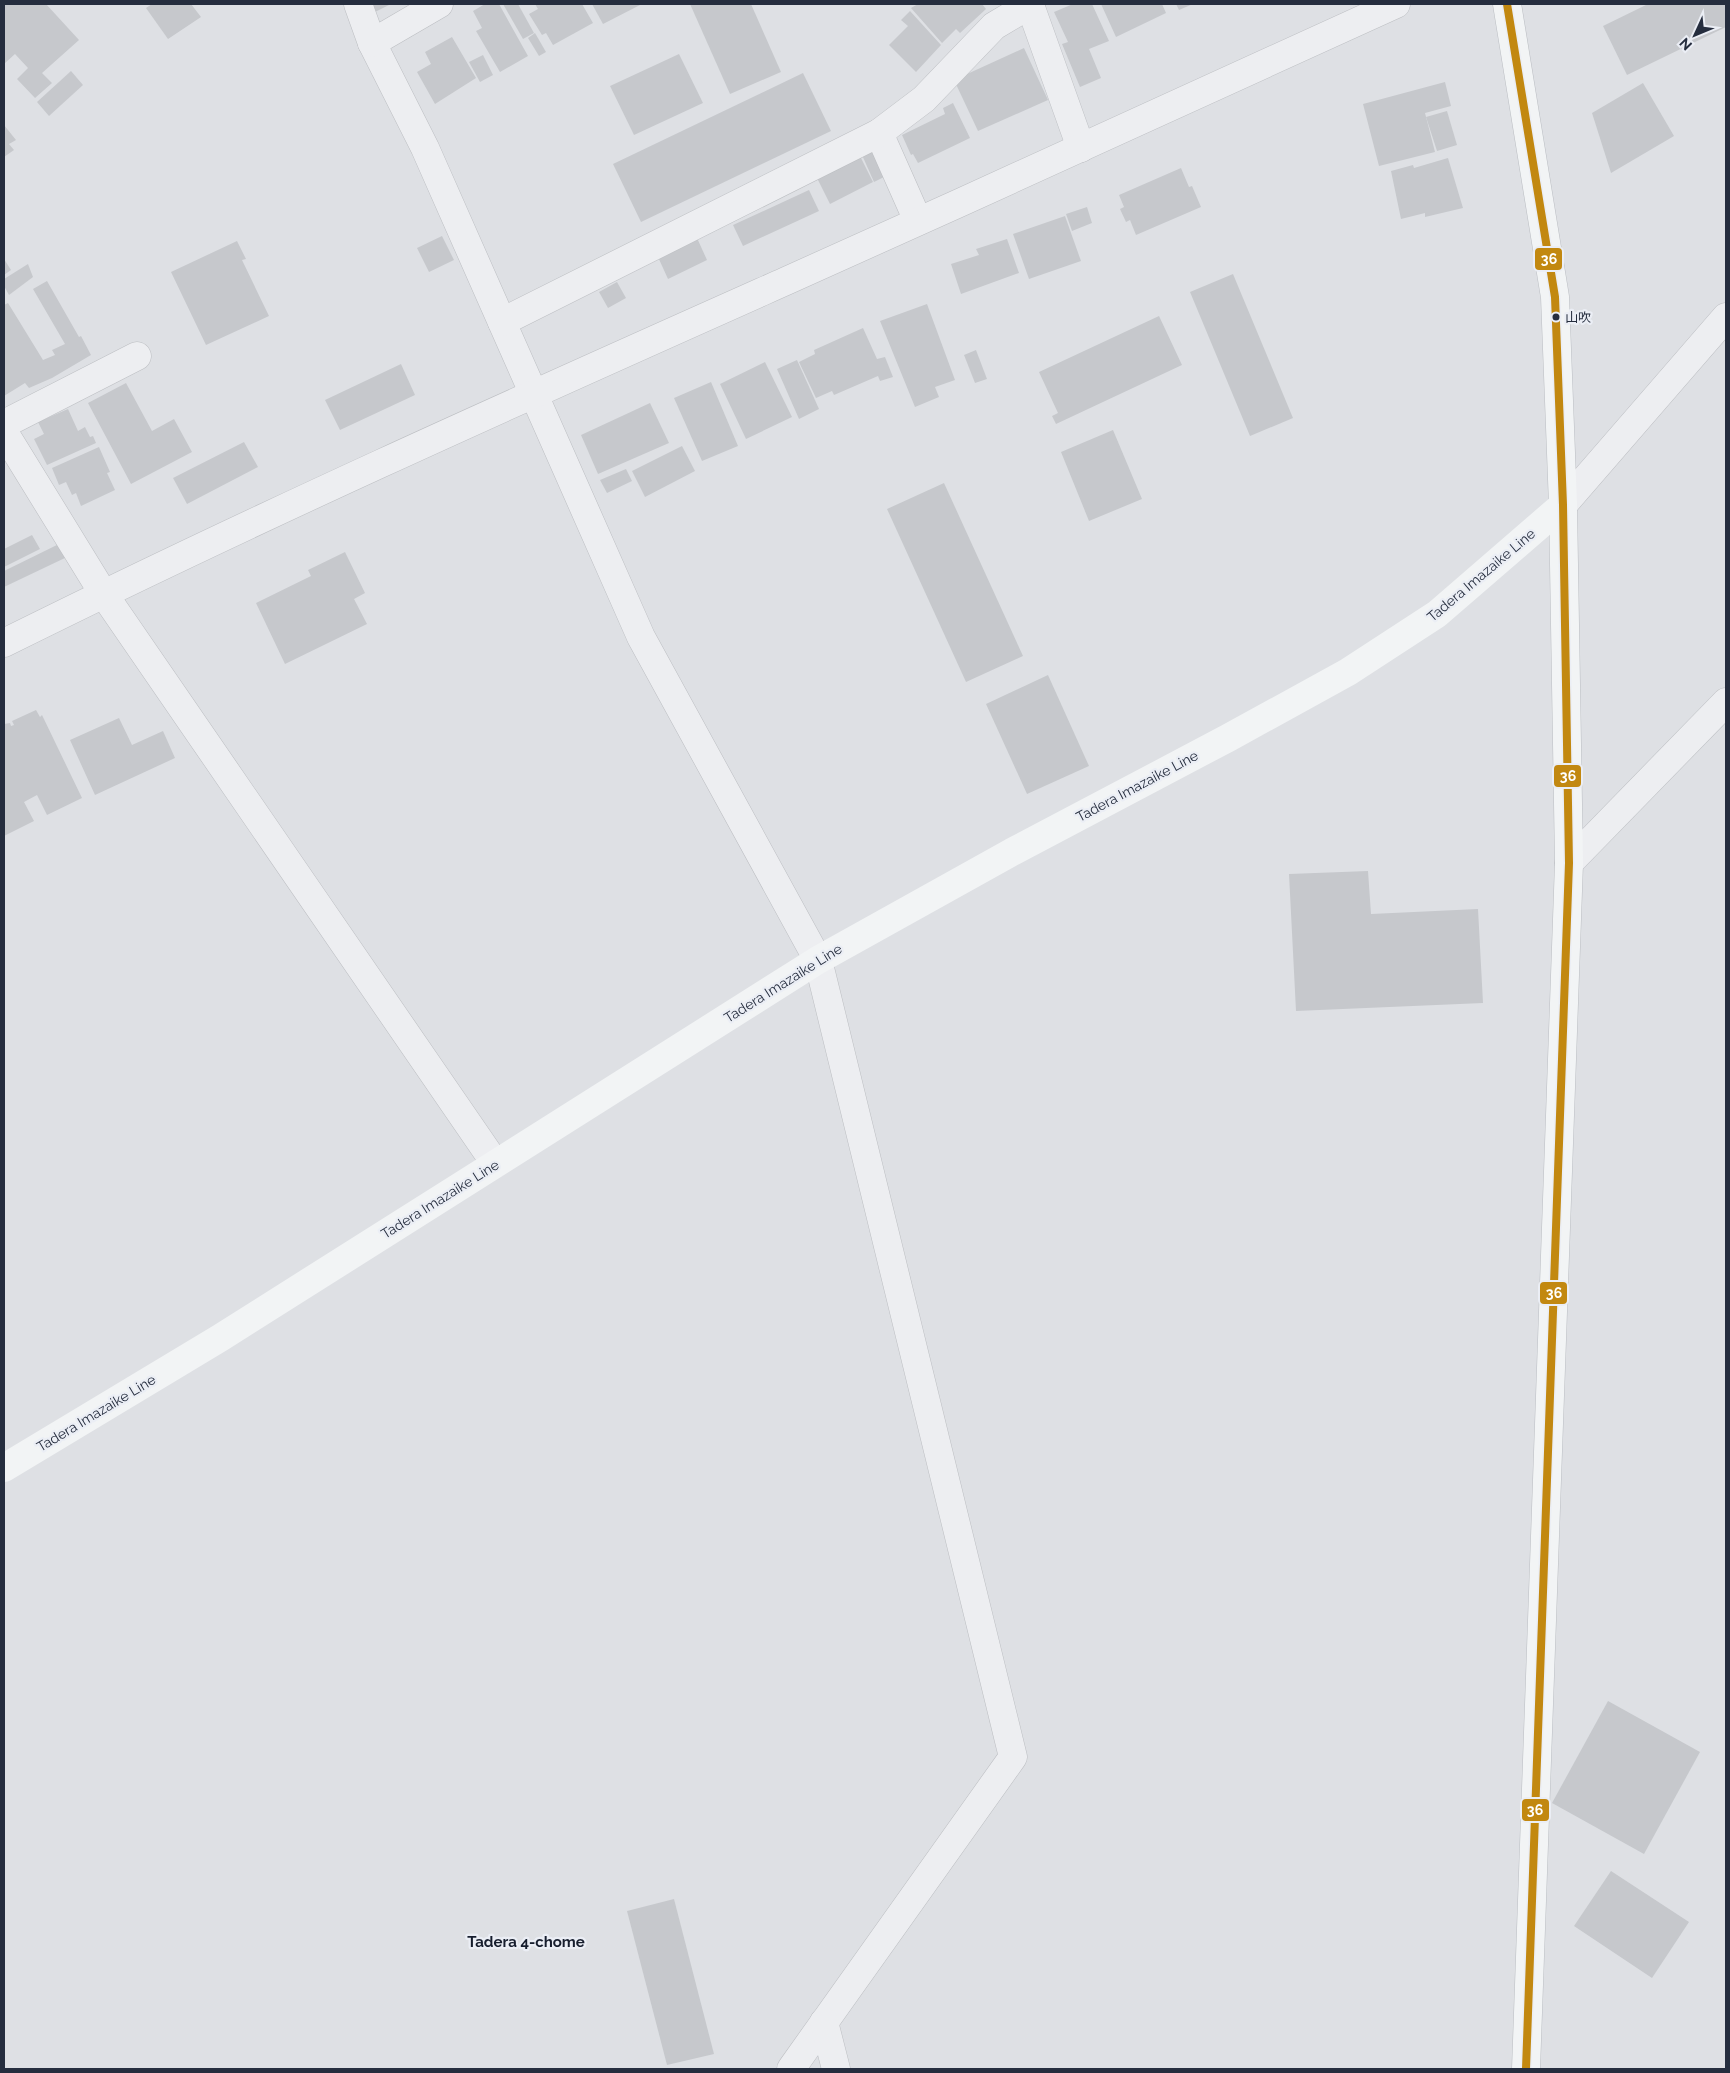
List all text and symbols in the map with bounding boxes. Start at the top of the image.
north arrow [1670,10,1720,60]
text: N [1676,35,1695,53]
line badge: 36 [1534,247,1563,271]
text: 36 [1541,251,1557,267]
place label: 山吹 [1565,310,1591,325]
marker: 山吹 [1551,312,1561,322]
street label: Tadera Imazaike Line [1424,525,1538,625]
street label: Tadera Imazaike Line [1073,747,1201,825]
line badge: 36 [1553,764,1582,788]
text: 36 [1560,768,1576,784]
street label: Tadera Imazaike Line [721,940,845,1026]
street label: Tadera Imazaike Line [378,1156,502,1242]
line badge: 36 [1539,1281,1568,1305]
text: 36 [1546,1285,1562,1301]
street label: Tadera Imazaike Line [34,1371,158,1455]
line badge: 36 [1521,1798,1550,1822]
text: 36 [1527,1802,1543,1818]
district label: Tadera 4-chome [467,1933,585,1951]

